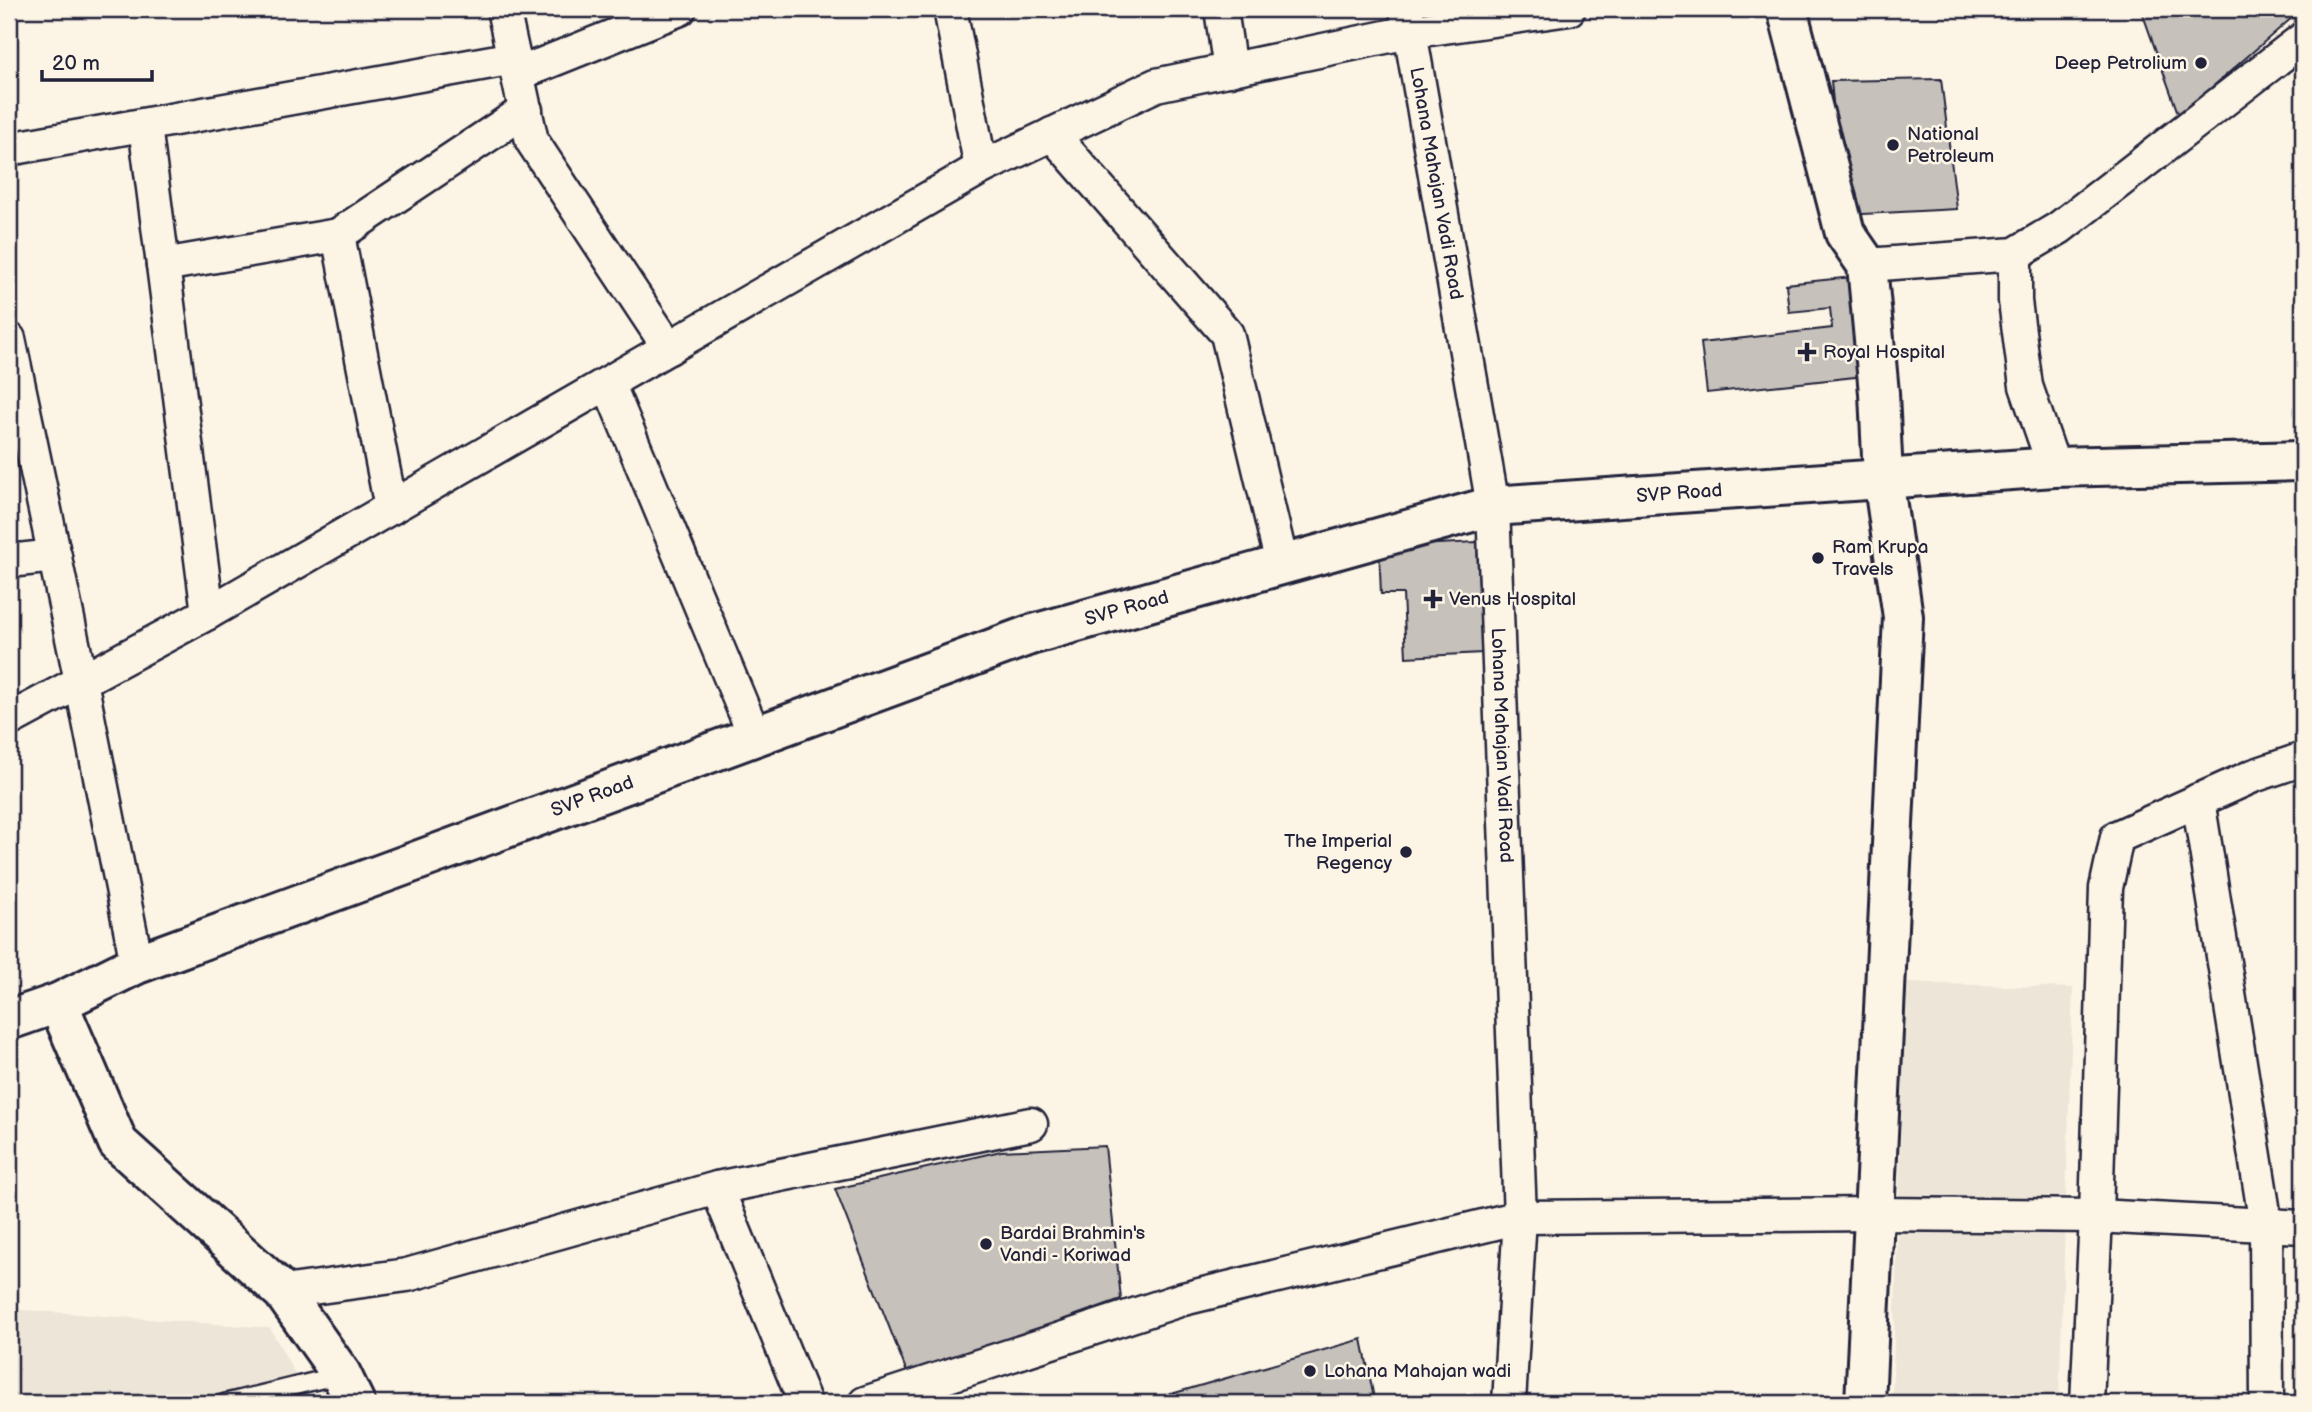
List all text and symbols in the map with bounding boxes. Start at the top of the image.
scale bar [42,38,152,82]
text: 20 m [52,51,100,76]
place label: Deep Petrolium [2054,52,2187,75]
marker: Deep Petrolium [2193,55,2209,71]
street label: Lohana Mahajan Vadi Road [1405,65,1468,301]
place label: National Petroleum [1907,123,1994,168]
marker: National Petroleum [1885,137,1901,153]
place label: Royal Hospital [1823,341,1945,364]
marker: Royal Hospital [1797,342,1817,362]
street label: SVP Road [1635,479,1723,508]
place label: Ram Krupa Travels [1832,536,1929,581]
marker: Ram Krupa Travels [1810,550,1826,566]
street label: SVP Road [1082,585,1171,631]
place label: Venus Hospital [1449,588,1576,611]
marker: Venus Hospital [1423,589,1443,609]
street label: Lohana Mahajan Vadi Road [1486,627,1518,863]
street label: SVP Road [548,771,637,822]
place label: The Imperial Regency [1284,830,1392,875]
marker: The Imperial Regency [1398,844,1414,860]
place label: Bardai Brahmin's Vandi - Koriwad [1000,1222,1145,1267]
marker: Bardai Brahmin's Vandi - Koriwad [978,1236,994,1252]
place label: Lohana Mahajan wadi [1324,1360,1511,1383]
marker: Lohana Mahajan wadi [1302,1363,1318,1379]

